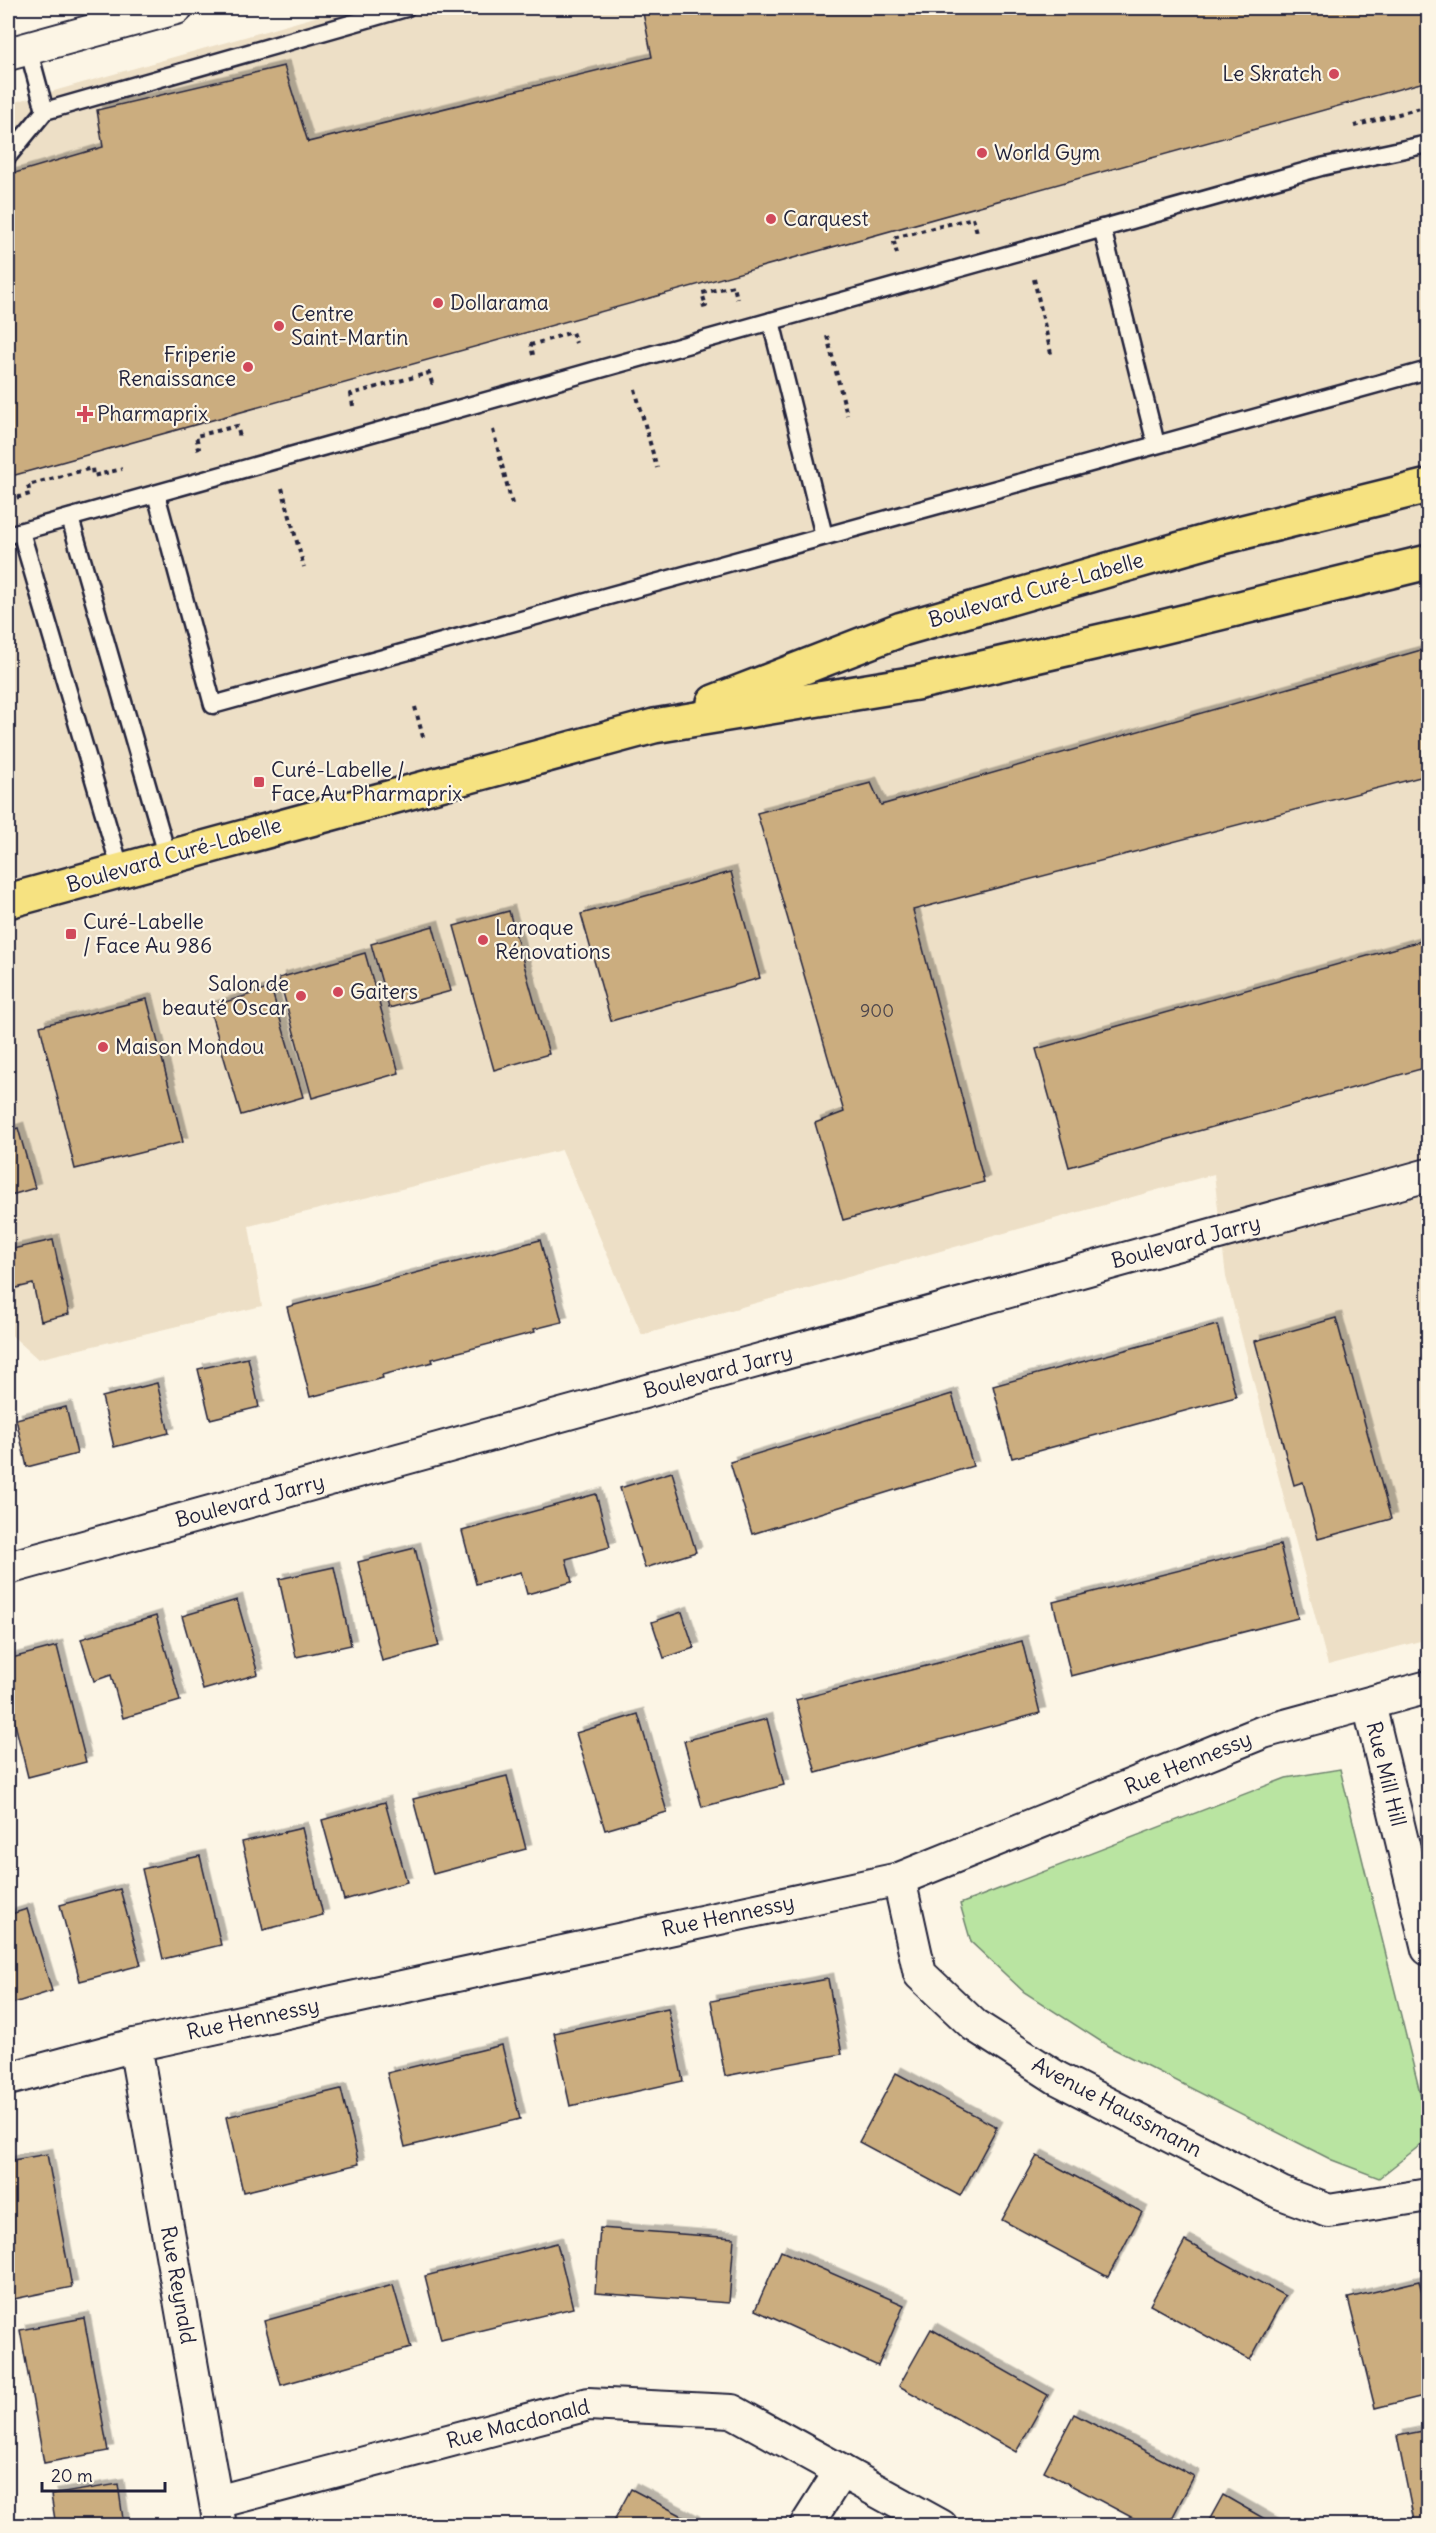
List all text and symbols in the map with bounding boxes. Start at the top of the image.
place label: Le Skratch [1222,60,1322,87]
marker: Le Skratch [1327,67,1341,81]
place label: World Gym [994,139,1100,166]
marker: World Gym [975,146,989,160]
place label: Carquest [783,205,869,232]
marker: Carquest [764,212,778,226]
place label: Dollarama [450,289,549,316]
marker: Dollarama [431,296,445,310]
place label: Centre Saint-Martin [291,300,408,351]
marker: Centre Saint-Martin [272,319,286,333]
place label: Friperie Renaissance [118,341,236,392]
marker: Friperie Renaissance [241,360,255,374]
place label: Pharmaprix [97,400,208,427]
marker: Pharmaprix [78,407,92,421]
street label: Boulevard Curé-Labelle [925,546,1147,633]
place label: Curé-Labelle / Face Au Pharmaprix [271,756,462,807]
marker: Curé-Labelle / Face Au Pharmaprix [252,775,266,789]
street label: Boulevard Curé-Labelle [63,811,285,898]
place label: Curé-Labelle / Face Au 986 [83,908,212,959]
place label: Laroque Rénovations [495,914,611,965]
marker: Curé-Labelle / Face Au 986 [64,927,78,941]
marker: Laroque Rénovations [476,933,490,947]
place label: Salon de beauté Oscar [162,970,289,1021]
place label: Gaiters [350,978,418,1005]
marker: Gaiters [331,985,345,999]
marker: Salon de beauté Oscar [294,989,308,1003]
house number: 900 [860,999,894,1022]
place label: Maison Mondou [115,1033,264,1060]
marker: Maison Mondou [96,1040,110,1054]
street label: Boulevard Jarry [1108,1209,1263,1274]
street label: Boulevard Jarry [640,1339,795,1404]
street label: Boulevard Jarry [172,1468,327,1533]
street label: Rue Mill Hill [1360,1719,1413,1829]
street label: Rue Hennessy [1120,1725,1255,1800]
street label: Rue Hennessy [659,1888,797,1943]
street label: Rue Hennessy [184,1991,322,2046]
street label: Avenue Haussmann [1028,2050,1207,2163]
street label: Rue Reynald [155,2224,202,2346]
street label: Rue Macdonald [444,2393,592,2454]
scale bar [42,2455,165,2493]
text: 20 m [51,2464,93,2487]

